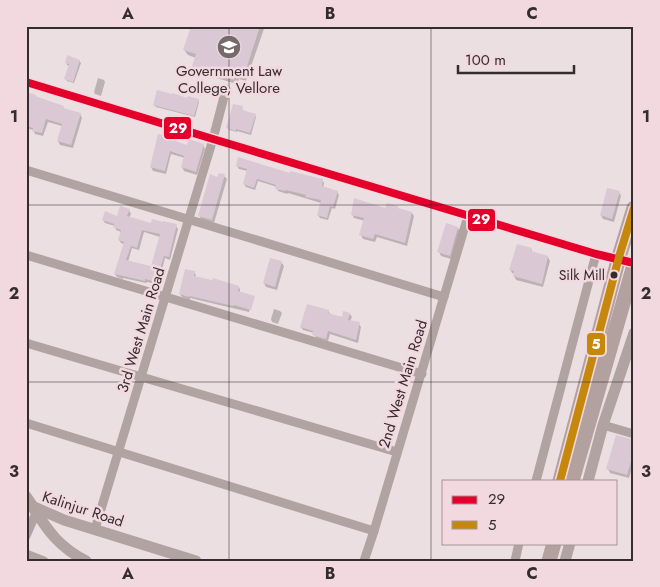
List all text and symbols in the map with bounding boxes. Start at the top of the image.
text: A [121,2,134,25]
text: B [325,2,335,25]
text: C [526,2,538,25]
school or university icon: Government Law College, Vellore [216,34,242,60]
scale bar [458,42,574,74]
text: 100 m [465,49,506,71]
place label: Government Law College, Vellore [176,60,283,99]
text: 1 [10,105,18,128]
text: 1 [642,105,650,128]
line badge: 29 [163,116,192,140]
text: 29 [169,118,187,138]
line badge: 29 [467,208,496,232]
text: 29 [472,209,490,229]
street label: 3rd West Main Road [111,265,171,395]
place label: Silk Mill [559,265,605,285]
marker: Silk Mill [609,270,619,280]
text: 2 [9,282,19,305]
text: 2 [641,282,651,305]
street label: 2nd West Main Road [373,317,433,451]
line badge: 5 [586,332,606,356]
text: 5 [591,334,601,354]
text: 3 [9,460,19,483]
text: 3 [641,460,651,483]
legend [442,480,618,544]
street label: Kalinjur Road [39,485,127,533]
text: 29 [488,488,505,510]
text: 5 [488,514,496,536]
text: A [121,562,134,585]
text: B [325,562,335,585]
text: C [526,562,538,585]

